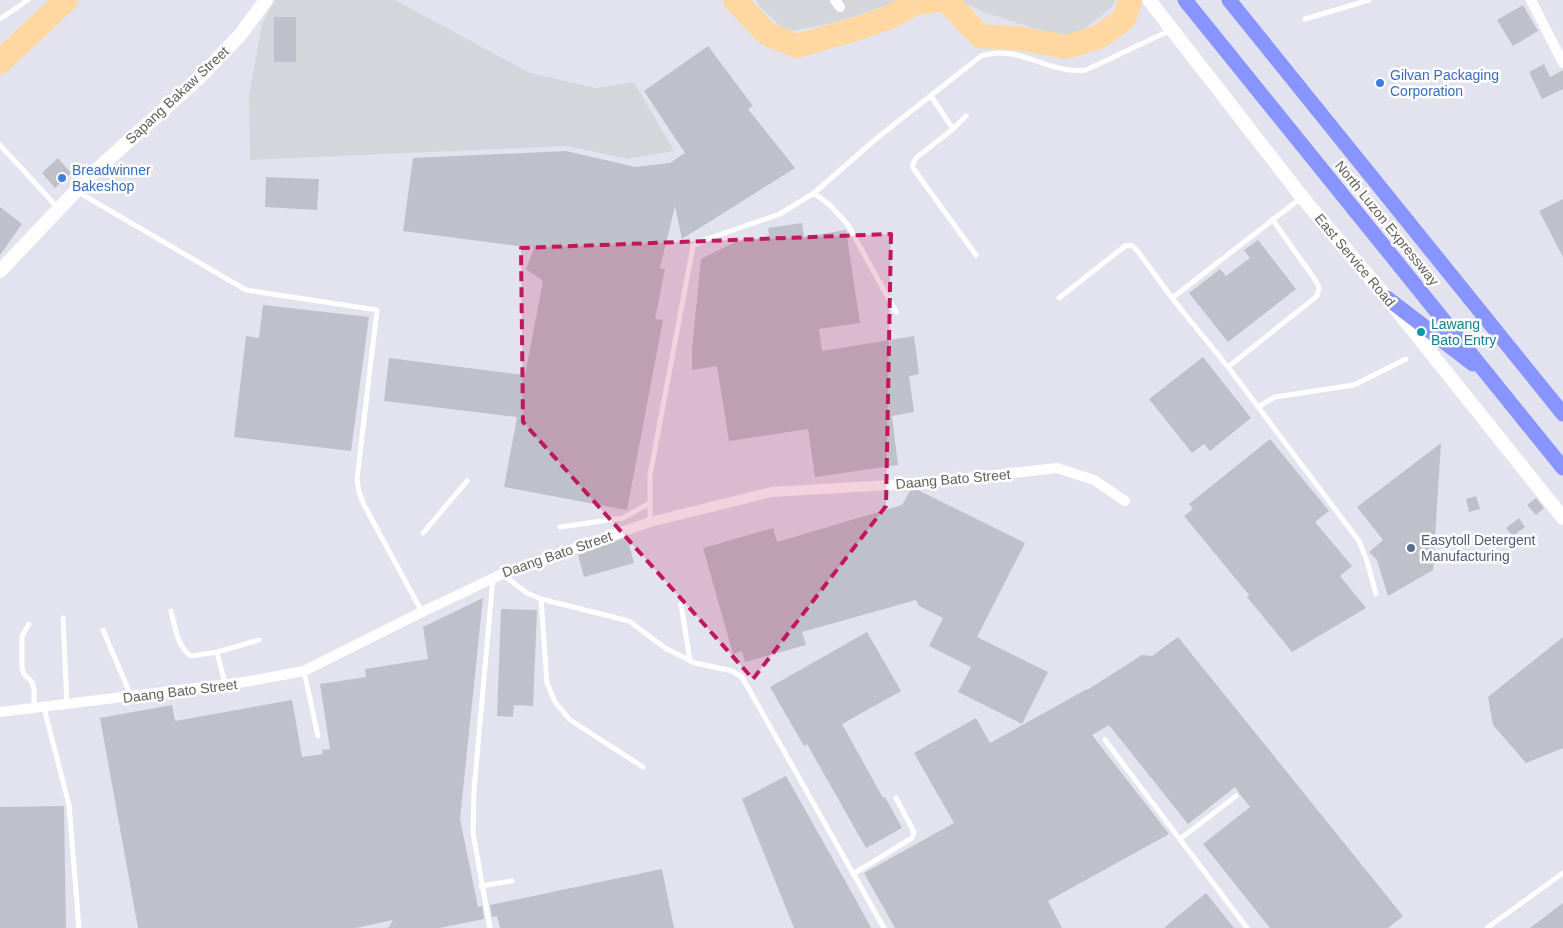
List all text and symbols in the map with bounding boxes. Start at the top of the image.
street label: Sapang Bakaw Street [122,43,232,147]
place label: Gilvan Packaging Corporation [1390,67,1499,99]
marker: Gilvan Packaging Corporation [1374,77,1386,89]
street label: North Luzon Expressway [1332,157,1442,289]
place label: Breadwinner Bakeshop [72,162,151,194]
marker: Breadwinner Bakeshop [56,172,68,184]
street label: East Service Road [1312,210,1398,310]
place label: Lawang Bato Entry [1431,316,1496,348]
marker: Lawang Bato Entry [1415,326,1427,338]
street label: Daang Bato Street [895,466,1011,492]
street label: Daang Bato Street [500,528,614,580]
place label: Easytoll Detergent Manufacturing [1421,532,1536,564]
marker: Easytoll Detergent Manufacturing [1405,542,1417,554]
street label: Daang Bato Street [122,676,238,706]

